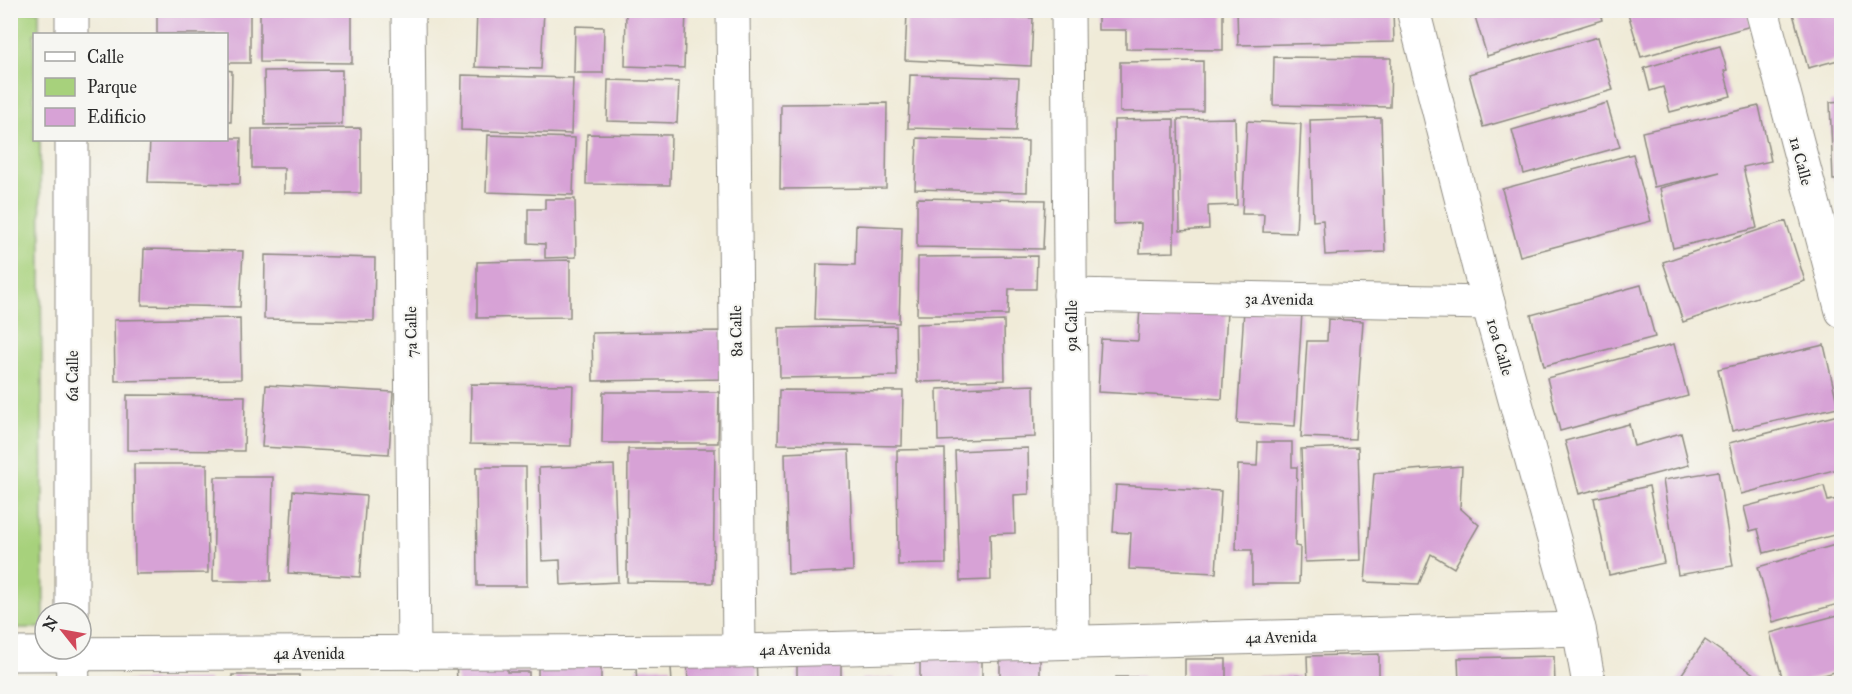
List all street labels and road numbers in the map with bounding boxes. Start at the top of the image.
street label: 1a Calle [1785,135,1817,188]
street label: 3a Avenida [1245,289,1314,309]
street label: 9a Calle [1062,300,1081,352]
street label: 8a Calle [726,305,746,357]
street label: 7a Calle [401,306,421,358]
street label: 10a Calle [1483,316,1517,378]
street label: 6a Calle [63,350,82,402]
street label: 4a Avenida [1245,627,1317,647]
street label: 4a Avenida [759,639,831,659]
street label: 4a Avenida [273,644,345,663]

